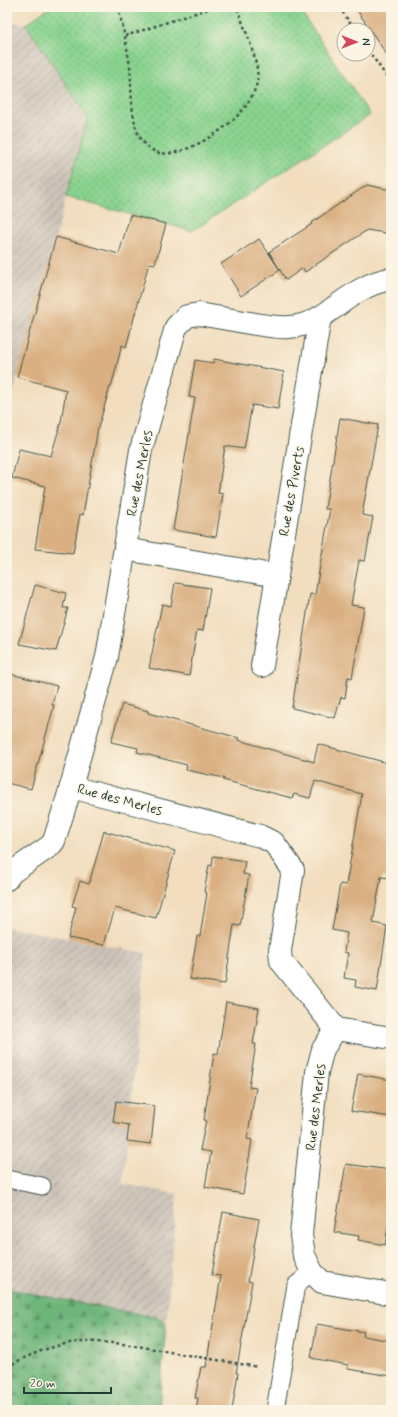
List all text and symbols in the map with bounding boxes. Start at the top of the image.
north arrow [336,22,376,62]
text: N [358,38,372,46]
street label: Rue des Merles [123,428,157,518]
street label: Rue des Piverts [275,445,309,538]
street label: Rue des Merles [75,780,165,820]
street label: Rue des Merles [302,1062,330,1152]
scale bar [24,1369,111,1395]
text: 20 m [30,1376,56,1392]

